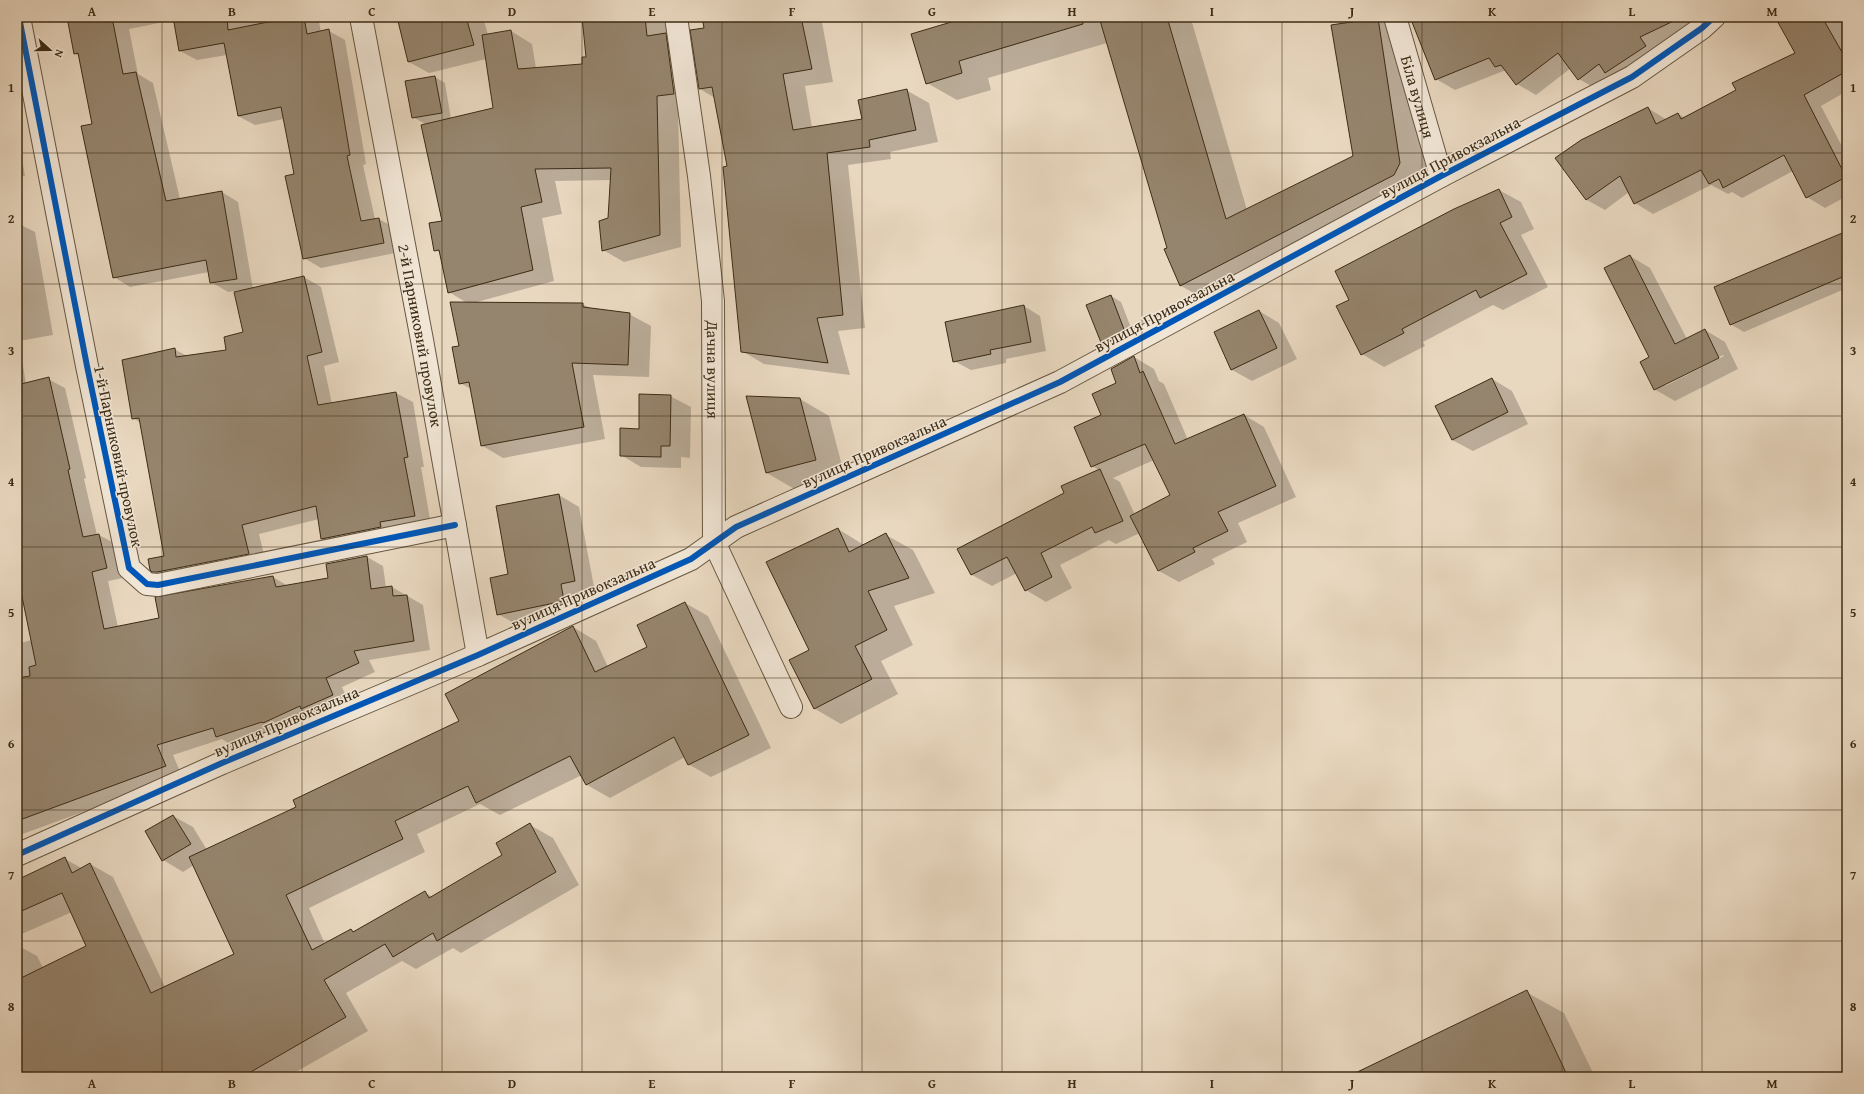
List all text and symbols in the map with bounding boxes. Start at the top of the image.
text: A [88,2,97,21]
text: B [228,2,236,21]
text: C [368,2,376,21]
text: D [508,2,516,21]
text: E [649,2,656,21]
text: F [789,2,796,21]
text: G [928,2,936,21]
text: H [1067,2,1077,21]
text: I [1210,2,1214,21]
text: J [1348,2,1355,21]
text: K [1488,2,1497,21]
text: L [1629,2,1636,21]
text: M [1766,2,1778,21]
north arrow [30,30,70,70]
text: N [50,47,68,60]
street label: Біла вулиця [1395,53,1441,141]
text: 1 [8,78,14,97]
text: 1 [1850,78,1856,97]
street label: вулиця Привокзальна [1376,110,1525,204]
text: 2 [8,209,15,228]
text: 2 [1850,209,1857,228]
street label: 2-й Парниковий провулок [392,242,449,430]
street label: вулиця Привокзальна [1090,264,1239,358]
street label: Дачна вулиця [701,319,725,419]
text: 3 [8,341,14,360]
text: 3 [1850,341,1856,360]
street label: 1-й Парниковий провулок [88,363,150,550]
street label: вулиця Привокзальна [798,408,950,494]
text: 4 [8,472,15,491]
text: 4 [1850,472,1857,491]
street label: вулиця Привокзальна [507,550,659,636]
text: 5 [8,603,15,622]
text: 5 [1850,603,1857,622]
street label: вулиця Привокзальна [210,679,363,762]
text: 6 [8,734,15,753]
text: 6 [1850,734,1857,753]
text: 7 [8,866,15,885]
text: 7 [1850,866,1857,885]
text: 8 [8,997,15,1016]
text: 8 [1850,997,1857,1016]
text: A [88,1074,97,1093]
text: B [228,1074,236,1093]
text: C [368,1074,376,1093]
text: D [508,1074,516,1093]
text: E [649,1074,656,1093]
text: F [789,1074,796,1093]
text: G [928,1074,936,1093]
text: H [1067,1074,1077,1093]
text: I [1210,1074,1214,1093]
text: J [1348,1074,1355,1093]
text: K [1488,1074,1497,1093]
text: L [1629,1074,1636,1093]
text: M [1766,1074,1778,1093]

